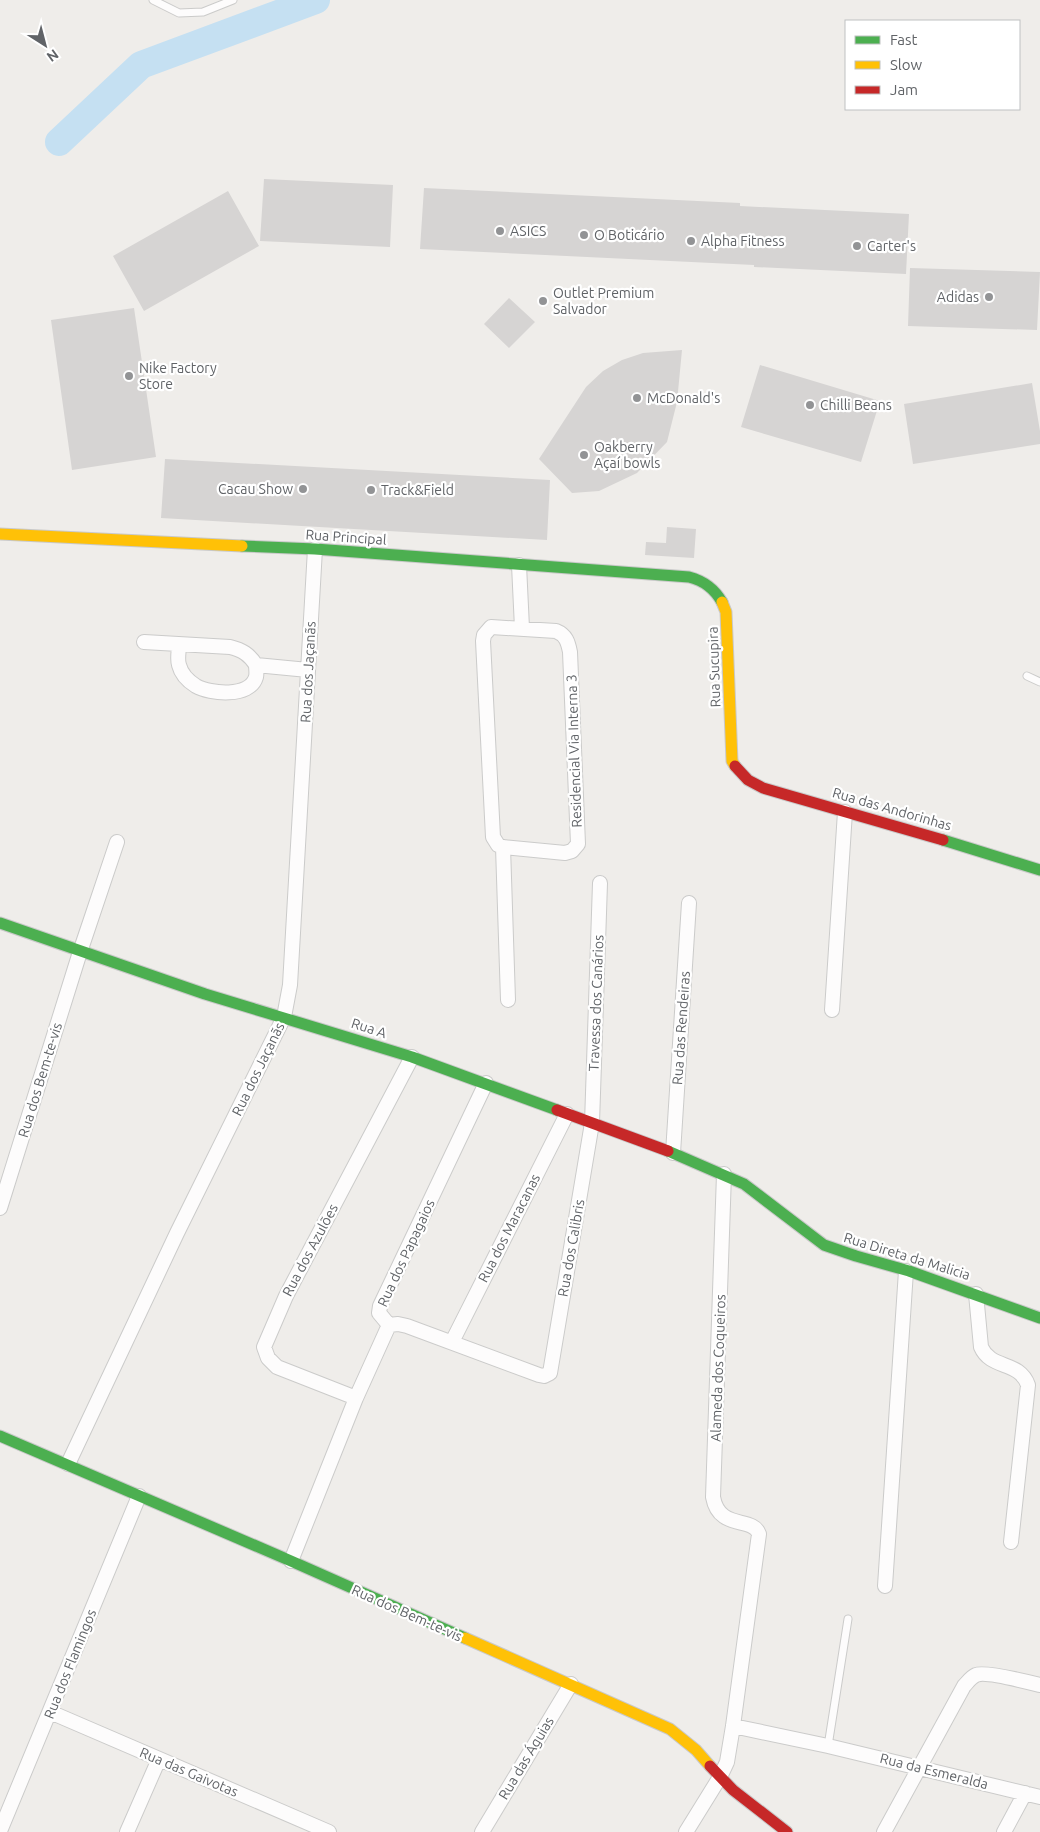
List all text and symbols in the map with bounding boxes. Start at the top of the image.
north arrow [20,20,70,70]
legend [845,20,1020,110]
text: Fast [890,31,918,48]
text: N [44,46,62,65]
text: Slow [890,56,923,73]
text: Jam [890,81,918,98]
place label: ASICS [510,223,546,239]
marker: ASICS [494,225,506,237]
place label: O Boticário [594,227,665,243]
marker: O Boticário [578,229,590,241]
place label: Alpha Fitness [701,233,785,249]
marker: Alpha Fitness [685,235,697,247]
place label: Carter's [867,238,916,254]
marker: Carter's [851,240,863,252]
place label: Outlet Premium Salvador [553,285,654,317]
place label: Adidas [937,289,979,305]
marker: Adidas [983,291,995,303]
marker: Outlet Premium Salvador [537,295,549,307]
place label: Nike Factory Store [139,360,217,392]
marker: Nike Factory Store [123,370,135,382]
place label: McDonald's [647,390,720,406]
marker: McDonald's [631,392,643,404]
place label: Chilli Beans [820,397,892,413]
marker: Chilli Beans [804,399,816,411]
place label: Oakberry Açaí bowls [594,439,660,471]
marker: Oakberry Açaí bowls [578,449,590,461]
place label: Cacau Show [218,481,293,497]
place label: Track&Field [381,482,454,498]
marker: Cacau Show [297,483,309,495]
marker: Track&Field [365,484,377,496]
street label: Rua Principal [305,526,387,548]
street label: Rua dos Jaçanãs [297,621,319,723]
street label: Rua Sucupira [705,626,723,708]
street label: Residencial Via Interna 3 [563,674,585,828]
street label: Rua das Andorinhas [831,784,953,834]
street label: Travessa dos Canários [586,935,606,1071]
street label: Rua das Rendeiras [669,971,693,1085]
street label: Rua A [349,1015,389,1041]
street label: Rua dos Jaçanãs [228,1020,288,1118]
street label: Rua dos Bem-te-vis [15,1021,65,1139]
street label: Rua dos Maracanas [475,1171,543,1285]
street label: Rua dos Papagaios [374,1197,438,1309]
street label: Rua dos Calibris [555,1198,587,1298]
street label: Rua dos Azulões [279,1201,341,1299]
street label: Rua Direta da Malicia [842,1229,972,1283]
street label: Alameda dos Coqueiros [707,1294,729,1442]
street label: Rua dos Bem-te-vis [349,1581,465,1645]
street label: Rua dos Flamingos [41,1607,99,1721]
street label: Rua das Águias [494,1713,557,1802]
street label: Rua das Gaivotas [137,1744,241,1800]
street label: Rua da Esmeralda [878,1750,990,1792]

